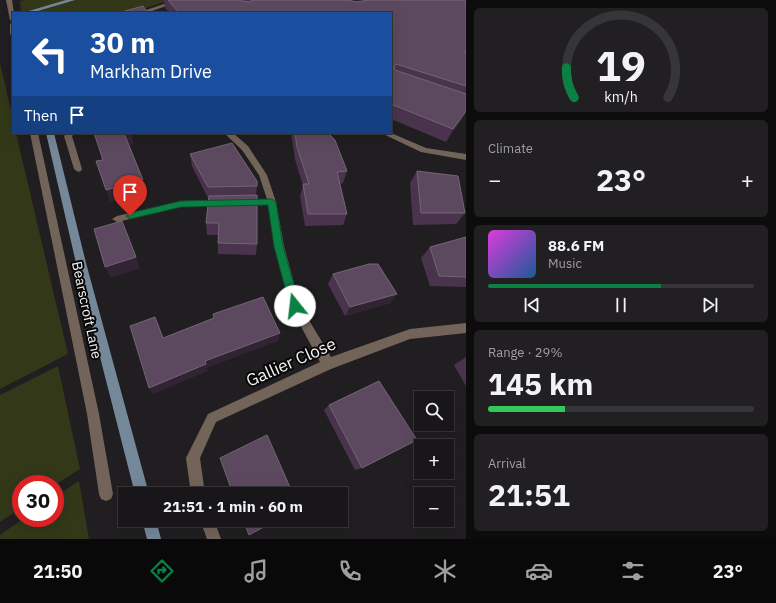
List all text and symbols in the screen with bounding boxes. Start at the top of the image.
text: 30 m [90,24,155,61]
icon: left [24,28,76,80]
text: 19 [596,38,646,92]
text: Markham Drive [90,60,212,83]
text: km/h [604,87,638,106]
icon: arrive [66,104,88,126]
text: Then [24,106,58,125]
text: Climate [488,140,533,157]
text: 23° [596,160,646,199]
text: − [488,165,501,194]
text: + [741,165,754,194]
pin [113,175,147,216]
icon: arrive [119,181,141,203]
text: 88.6 FM [548,236,604,255]
text: Music [548,255,582,272]
street label: Bearscroft Lane [68,260,106,361]
position arrow [274,285,316,327]
icon: previous [521,294,543,316]
icon: pause [610,294,632,316]
icon: next [699,294,721,316]
street label: Gallier Close [243,332,339,392]
text: Range · 29% [488,344,562,361]
text: 145 km [488,364,593,403]
map controls [414,391,454,527]
button: search [414,391,454,431]
button: + [414,439,454,479]
text: Arrival [488,455,526,472]
speed limit sign: 30 [12,475,64,527]
text: 21:51 [488,475,570,514]
button: − [414,487,454,527]
text: 21:51 · 1 min · 60 m [163,497,303,516]
icon: directions [148,557,176,585]
icon: music [242,557,270,585]
icon: phone [336,557,364,585]
icon: climate [431,557,459,585]
icon: car [525,557,553,585]
icon: filters [619,557,647,585]
text: 21:50 [33,560,82,583]
text: 23° [713,560,743,583]

